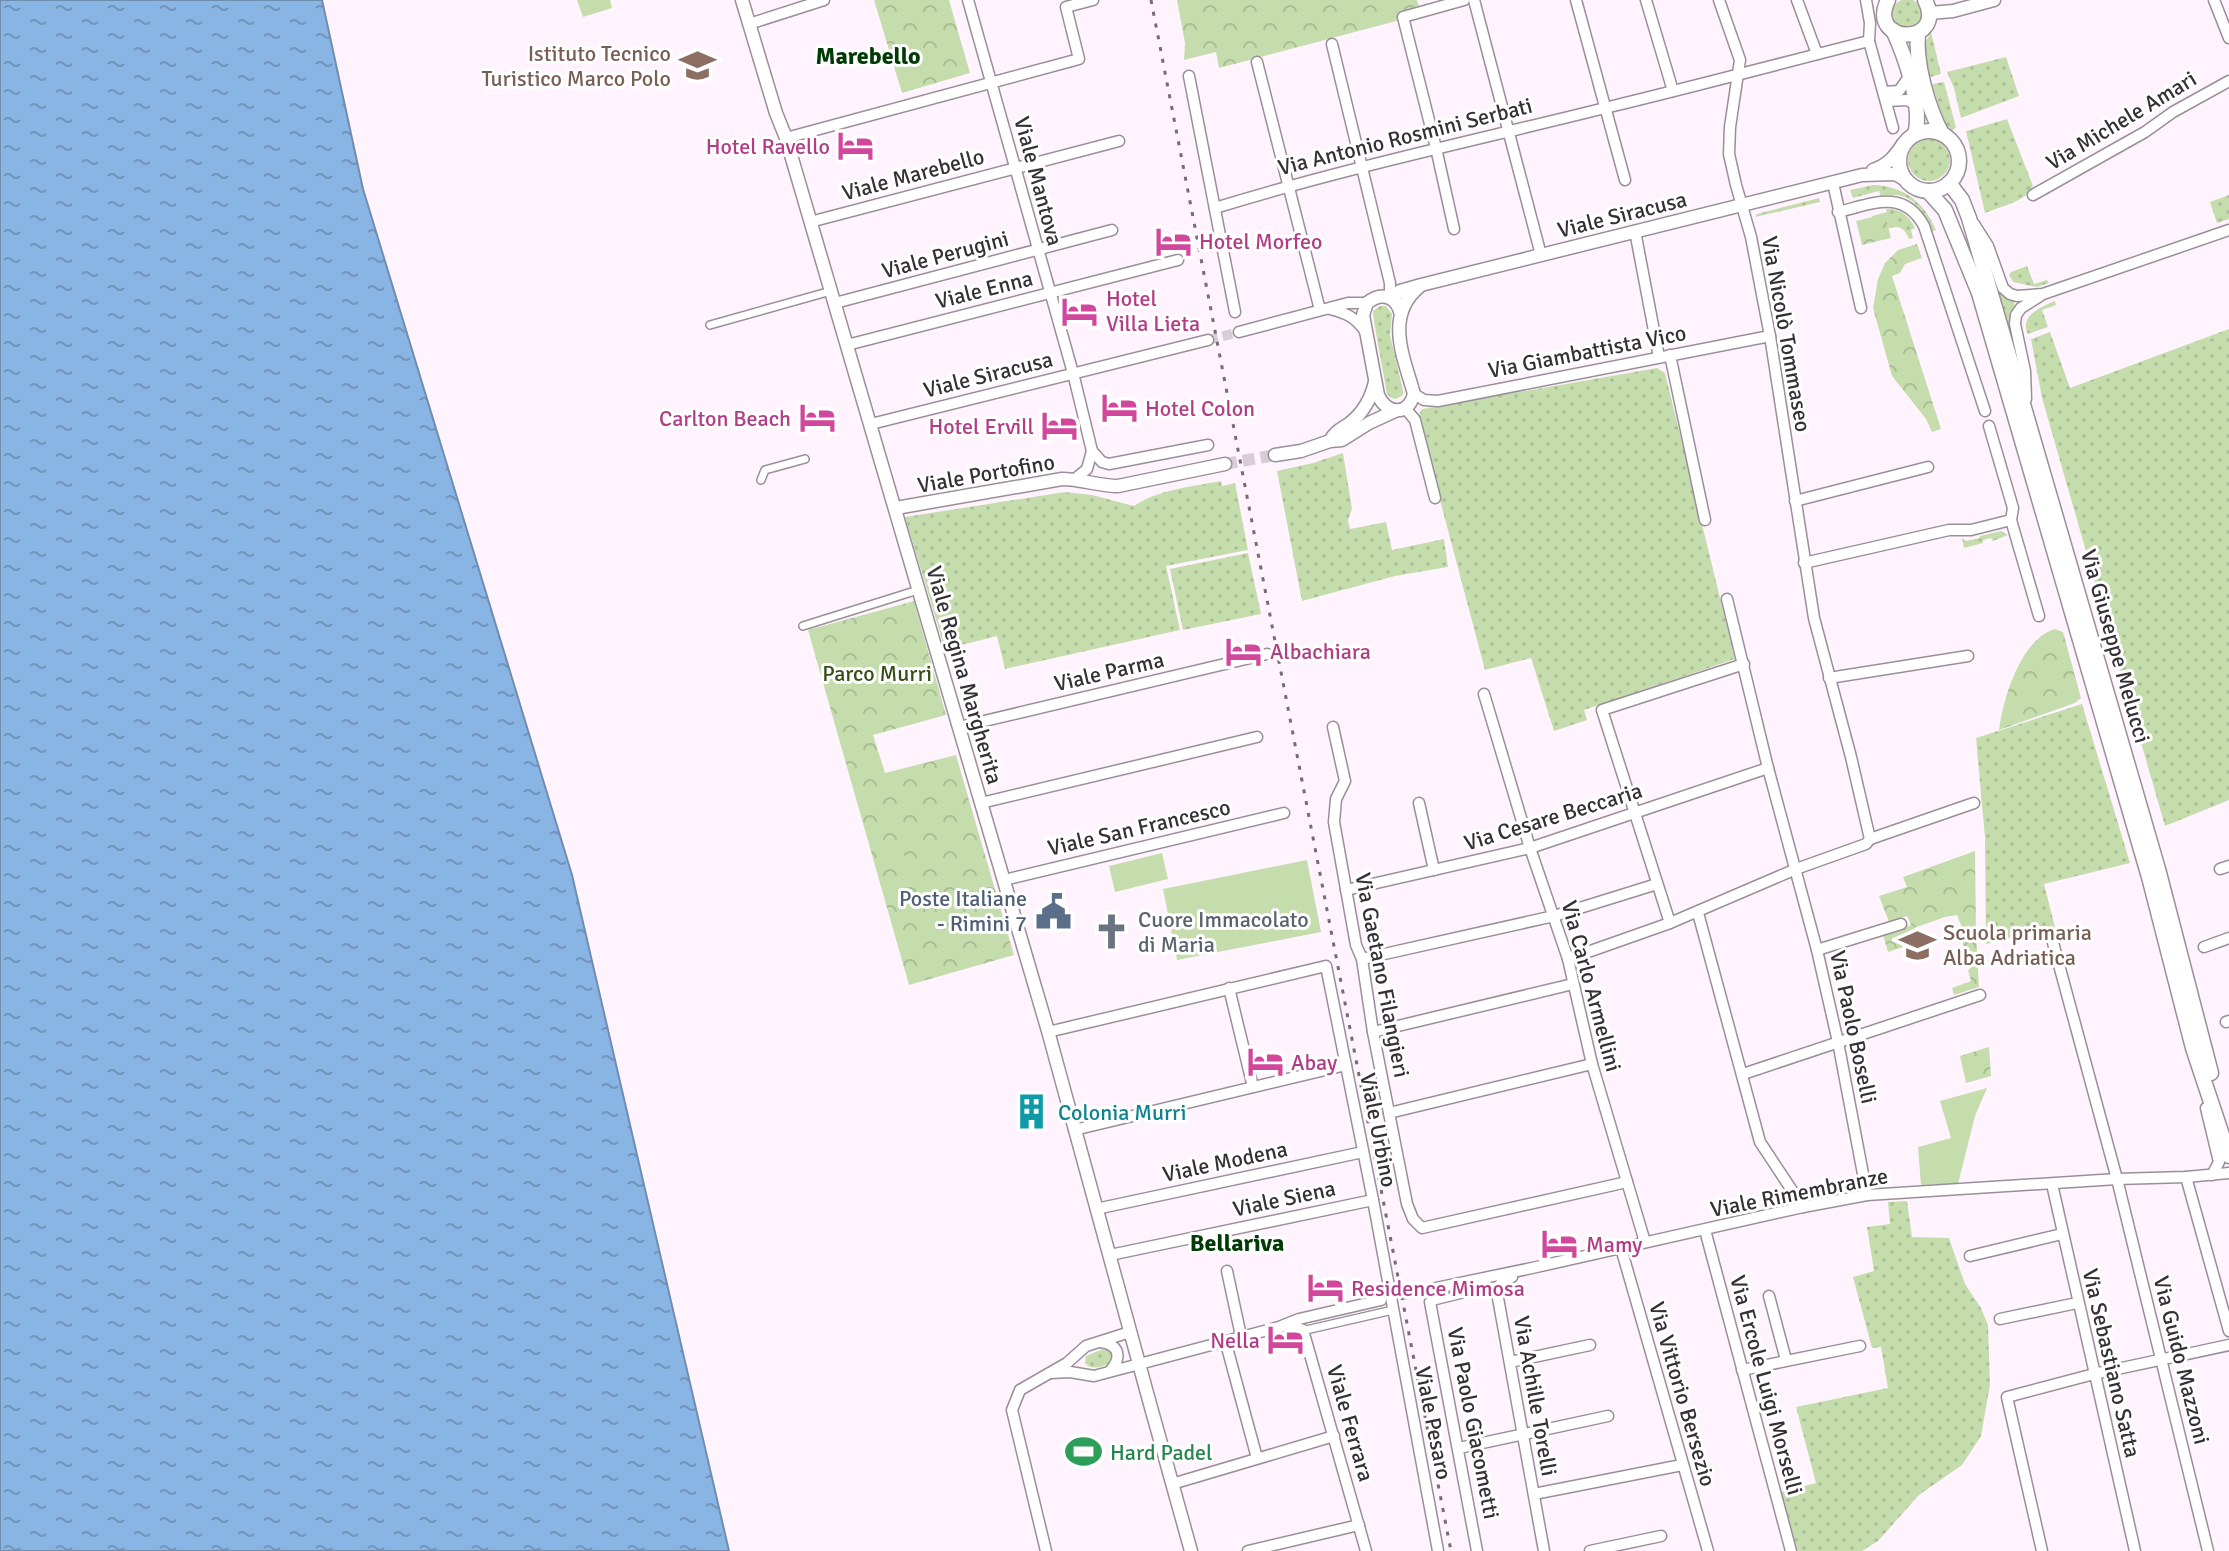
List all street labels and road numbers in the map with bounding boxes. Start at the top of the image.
street label: Via Michele Amari [2041,65,2201,176]
street label: Via Antonio Rosmini Serbati [1275,92,1535,181]
street label: Viale Mantova [1008,114,1069,249]
street label: Viale Marebello [839,143,987,206]
street label: Viale Siracusa [1555,185,1690,244]
street label: Viale Perugini [879,225,1012,284]
street label: Via Nicolò Tommaseo [1756,234,1817,434]
street label: Viale Enna [933,264,1036,315]
street label: Via Giambattista Vico [1486,319,1688,384]
street label: Viale Siracusa [921,345,1056,404]
street label: Viale Portofino [915,448,1057,499]
street label: Via Giuseppe Melucci [2075,546,2156,746]
street label: Viale Regina Margherita [920,563,1009,787]
street label: Viale Parma [1052,646,1167,697]
street label: Via Cesare Beccaria [1461,777,1645,856]
street label: Viale San Francesco [1045,793,1233,862]
street label: Via Gaetano Filangieri [1349,870,1416,1080]
street label: Via Carlo Armellini [1556,898,1627,1075]
street label: Via Paolo Boselli [1824,948,1883,1106]
street label: Viale Urbino [1354,1071,1403,1189]
street label: Viale Modena [1160,1135,1290,1188]
street label: Viale Rimembranze [1708,1162,1890,1223]
street label: Viale Siena [1230,1174,1338,1223]
street label: Via Sebastiano Satta [2077,1266,2146,1460]
street label: Via Ercole Luigi Morselli [1724,1272,1809,1498]
street label: Via Guido Mazzoni [2148,1273,2215,1447]
street label: Via Vittorio Bersezio [1643,1299,1722,1490]
street label: Via Achille Torelli [1508,1314,1563,1478]
street label: Via Paolo Giacometti [1442,1325,1505,1521]
street label: Viale Ferrara [1321,1362,1380,1485]
street label: Viale Pesaro [1409,1364,1458,1482]

